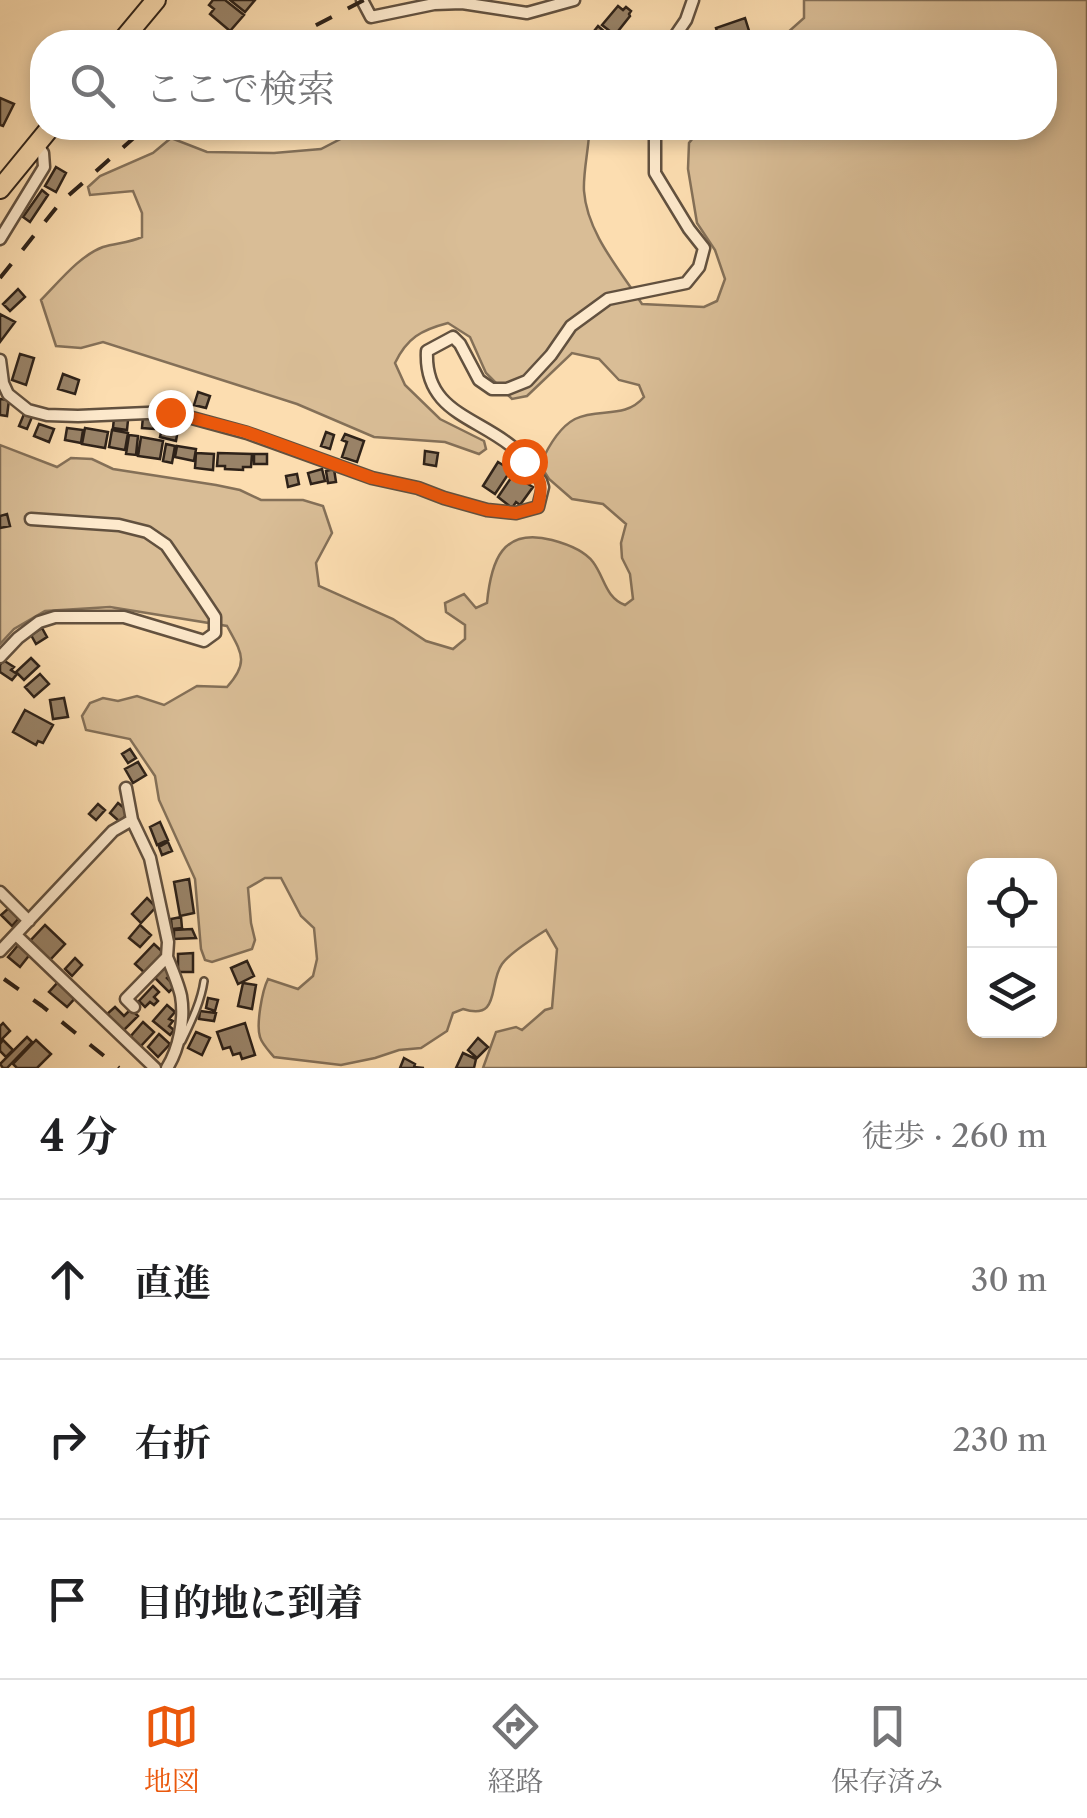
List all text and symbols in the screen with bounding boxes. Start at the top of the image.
search box [30,30,1057,140]
icon: search [65,58,120,113]
text: ここで検索 [145,65,335,112]
route end [148,390,194,436]
route start [502,439,548,485]
map controls [967,858,1057,1038]
button: locate [967,858,1057,948]
button: layers [967,948,1057,1038]
text: 4 分 [40,1110,117,1162]
text: 徒歩 · 260 m [861,1116,1047,1155]
icon: ahead [40,1252,95,1307]
text: 直進 [135,1259,211,1306]
text: 30 m [971,1260,1047,1299]
icon: right [40,1412,95,1467]
text: 右折 [135,1419,211,1466]
text: 230 m [952,1420,1047,1459]
icon: arrive [40,1572,95,1627]
text: 目的地に到着 [135,1579,363,1626]
tab: 地図 [144,1699,200,1799]
tab: 経路 [487,1699,543,1799]
tab: 保存済み [831,1699,943,1799]

